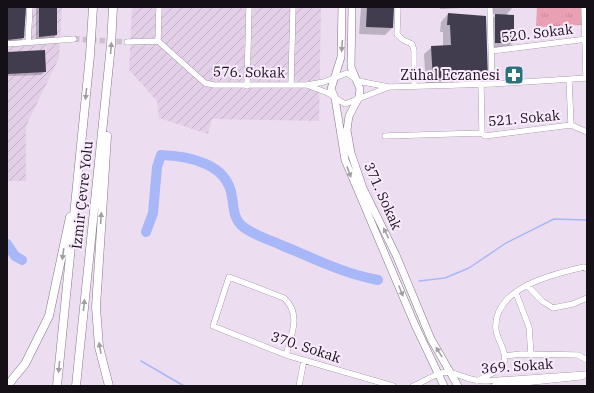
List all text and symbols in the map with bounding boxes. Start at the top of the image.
street label: 520. Sokak [500,20,575,46]
one-way arrow [338,40,345,52]
one-way arrow [107,42,114,54]
street label: 576. Sokak [213,62,286,82]
pharmacy icon: Zühal Eczanesi [503,64,525,86]
place label: Zühal Eczanesi [400,66,500,84]
one-way arrow [83,88,89,100]
street label: 521. Sokak [487,106,562,130]
street label: İzmir Çevre Yolu [67,140,97,250]
street label: 371. Sokak [360,159,406,233]
one-way arrow [347,166,353,178]
one-way arrow [98,212,105,224]
one-way arrow [383,228,389,239]
one-way arrow [60,248,66,260]
one-way arrow [398,286,404,297]
one-way arrow [81,299,88,311]
street label: 370. Sokak [269,327,344,367]
one-way arrow [97,342,103,354]
one-way arrow [435,346,442,358]
street label: 369. Sokak [480,354,555,378]
one-way arrow [56,361,62,373]

